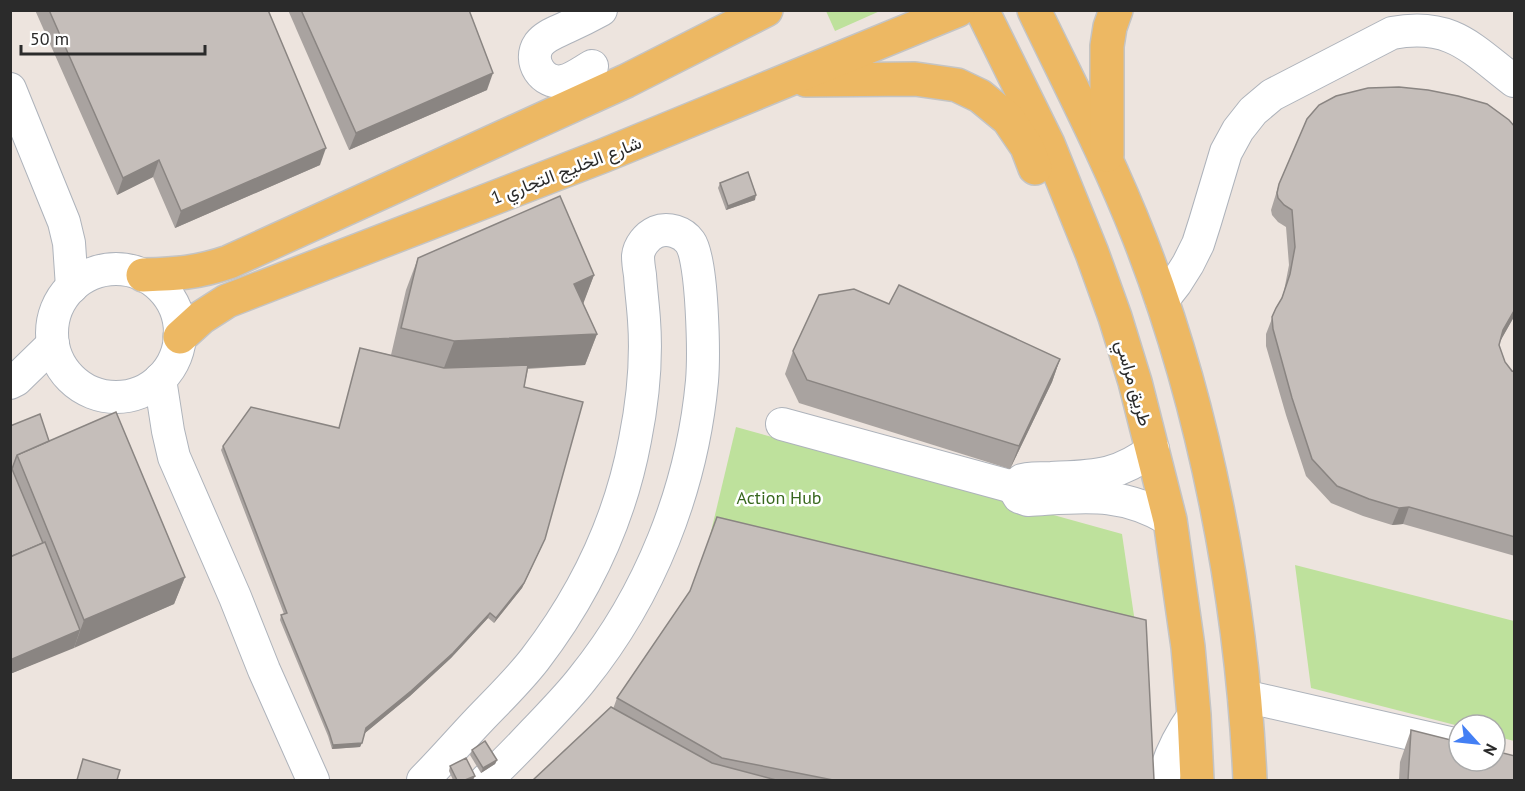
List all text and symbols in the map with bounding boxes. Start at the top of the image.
scale bar [21,18,206,56]
text: 50 m [30,27,69,50]
street label: شارع الخليج التجاري 1 [488,131,646,213]
street label: طريق مراسي [1107,337,1157,430]
park label: Action Hub [736,486,822,509]
north arrow [1447,713,1507,773]
text: N [1479,741,1502,759]

